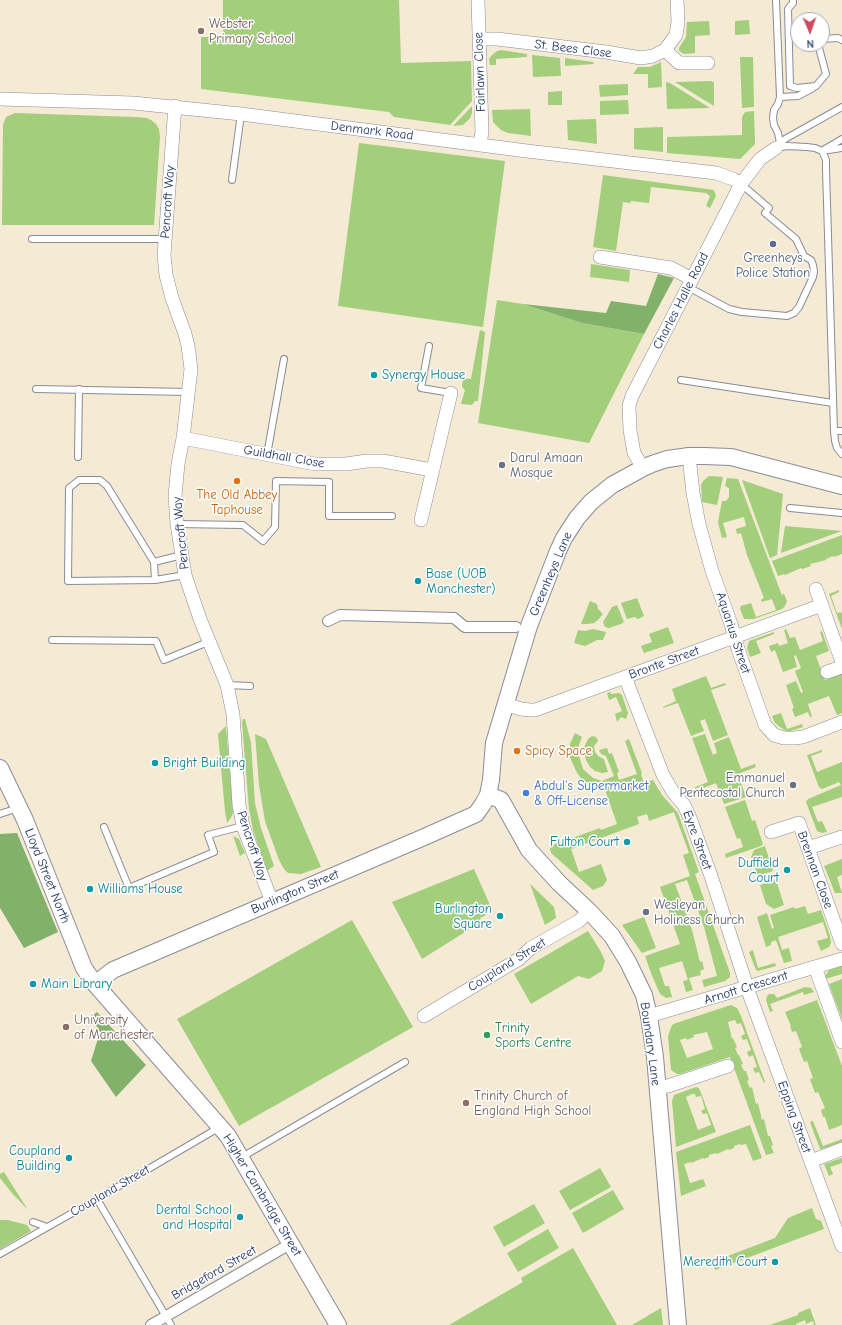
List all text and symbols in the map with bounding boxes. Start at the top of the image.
north arrow [790,12,830,52]
place label: Webster Primary School [209,16,294,47]
marker: Webster Primary School [196,26,206,36]
street label: Fairlawn Close [471,32,489,112]
street label: St. Bees Close [534,37,612,61]
text: N [807,37,814,50]
street label: Denmark Road [330,118,414,144]
street label: Pencroft Way [158,165,178,239]
marker: Greenheys Police Station [768,239,778,249]
street label: Charles Halle Road [650,250,712,352]
place label: Greenheys Police Station [736,250,810,281]
place label: Synergy House [382,367,465,383]
marker: Synergy House [369,370,379,380]
street label: Guildhall Close [242,442,326,472]
place label: Darul Amaan Mosque [510,450,583,481]
marker: Darul Amaan Mosque [497,460,507,470]
marker: The Old Abbey Taphouse [232,476,242,486]
place label: The Old Abbey Taphouse [197,487,277,518]
street label: Pencroft Way [169,496,193,570]
street label: Greenheys Lane [526,529,576,619]
place label: Base (UOB Manchester) [426,566,495,597]
marker: Base (UOB Manchester) [413,576,423,586]
street label: Aquarius Street [712,590,754,676]
street label: Bronte Street [627,643,701,683]
place label: Spicy Space [525,743,592,759]
marker: Spicy Space [512,746,522,756]
place label: Bright Building [163,755,246,771]
marker: Bright Building [150,758,160,768]
place label: Emmanuel Pentecostal Church [679,770,785,801]
place label: Abdul's Supermarket & Off-License [534,778,648,809]
marker: Emmanuel Pentecostal Church [788,780,798,790]
marker: Abdul's Supermarket & Off-License [521,788,531,798]
street label: Eyre Street [679,808,715,872]
street label: Pencroft Way [233,809,271,883]
street label: Lloyd Street North [21,826,73,926]
street label: Brennan Close [794,829,836,911]
place label: Fulton Court [550,834,619,850]
marker: Fulton Court [622,837,632,847]
place label: Duffield Court [738,855,779,886]
marker: Duffield Court [782,865,792,875]
street label: Burlington Street [249,866,341,918]
place label: Williams House [98,881,183,897]
marker: Williams House [85,884,95,894]
place label: Wesleyan Holiness Church [654,897,745,928]
place label: Burlington Square [435,901,492,932]
marker: Wesleyan Holiness Church [641,907,651,917]
marker: Burlington Square [495,911,505,921]
street label: Coupland Street [465,935,549,995]
street label: Arnott Crescent [702,968,790,1008]
place label: Main Library [41,976,112,992]
marker: Main Library [28,979,38,989]
street label: Boundary Lane [636,1001,664,1087]
place label: University of Manchester [74,1012,154,1043]
place label: Trinity Sports Centre [495,1020,571,1051]
marker: University of Manchester [61,1022,71,1032]
marker: Trinity Sports Centre [482,1030,492,1040]
street label: Epping Street [774,1079,814,1155]
place label: Trinity Church of England High School [474,1088,591,1119]
marker: Trinity Church of England High School [461,1098,471,1108]
street label: Higher Cambridge Street [219,1131,305,1259]
place label: Coupland Building [9,1143,61,1174]
marker: Coupland Building [64,1153,74,1163]
street label: Coupland Street [68,1162,152,1220]
place label: Dental School and Hospital [156,1202,232,1233]
marker: Dental School and Hospital [235,1212,245,1222]
street label: Bridgeford Street [169,1242,259,1304]
place label: Meredith Court [683,1254,767,1270]
marker: Meredith Court [770,1257,780,1267]

